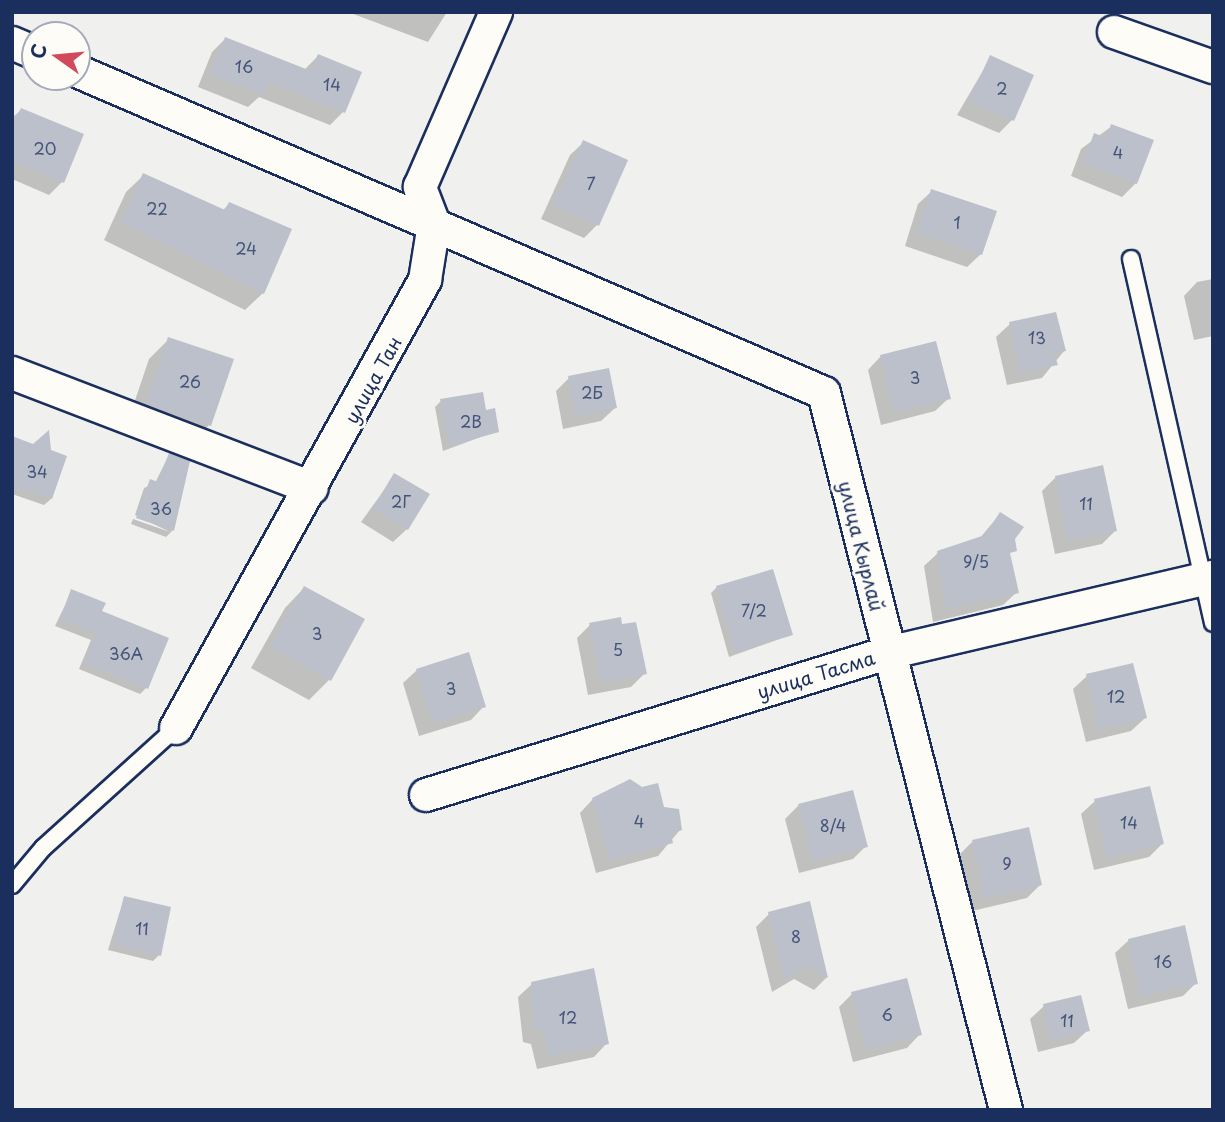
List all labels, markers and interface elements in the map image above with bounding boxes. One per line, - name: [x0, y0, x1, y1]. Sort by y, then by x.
- north arrow: [21, 21, 91, 91]
- text: С: [22, 41, 53, 62]
- house number: 16: [235, 56, 253, 76]
- house number: 14: [323, 74, 341, 94]
- house number: 2: [996, 78, 1008, 98]
- house number: 20: [34, 138, 56, 158]
- house number: 4: [1113, 142, 1123, 162]
- house number: 7: [586, 173, 596, 193]
- house number: 22: [146, 198, 168, 218]
- house number: 1: [953, 212, 961, 232]
- house number: 24: [235, 238, 257, 258]
- house number: 13: [1028, 327, 1046, 347]
- street label: улица Тан: [340, 332, 406, 428]
- house number: 3: [910, 367, 920, 387]
- house number: 26: [179, 371, 201, 391]
- house number: 2Б: [581, 382, 603, 402]
- house number: 2В: [460, 411, 482, 431]
- house number: 34: [26, 461, 48, 481]
- street label: улица Кырлай: [834, 478, 888, 614]
- house number: 2Г: [391, 491, 411, 511]
- house number: 11: [1079, 493, 1093, 513]
- house number: 36: [150, 498, 172, 518]
- house number: 9/5: [963, 551, 989, 571]
- house number: 7/2: [741, 600, 767, 620]
- house number: 3: [312, 623, 322, 643]
- house number: 5: [613, 639, 623, 659]
- house number: 36А: [109, 643, 143, 663]
- street label: улица Тасма: [754, 646, 878, 704]
- house number: 3: [446, 678, 456, 698]
- house number: 12: [1107, 686, 1125, 706]
- house number: 4: [634, 811, 644, 831]
- house number: 14: [1120, 812, 1138, 832]
- house number: 8/4: [820, 815, 846, 835]
- house number: 9: [1002, 853, 1012, 873]
- house number: 11: [135, 918, 149, 938]
- house number: 8: [791, 926, 801, 946]
- house number: 16: [1154, 951, 1172, 971]
- house number: 6: [881, 1004, 893, 1024]
- house number: 12: [559, 1007, 577, 1027]
- house number: 11: [1060, 1010, 1074, 1030]

